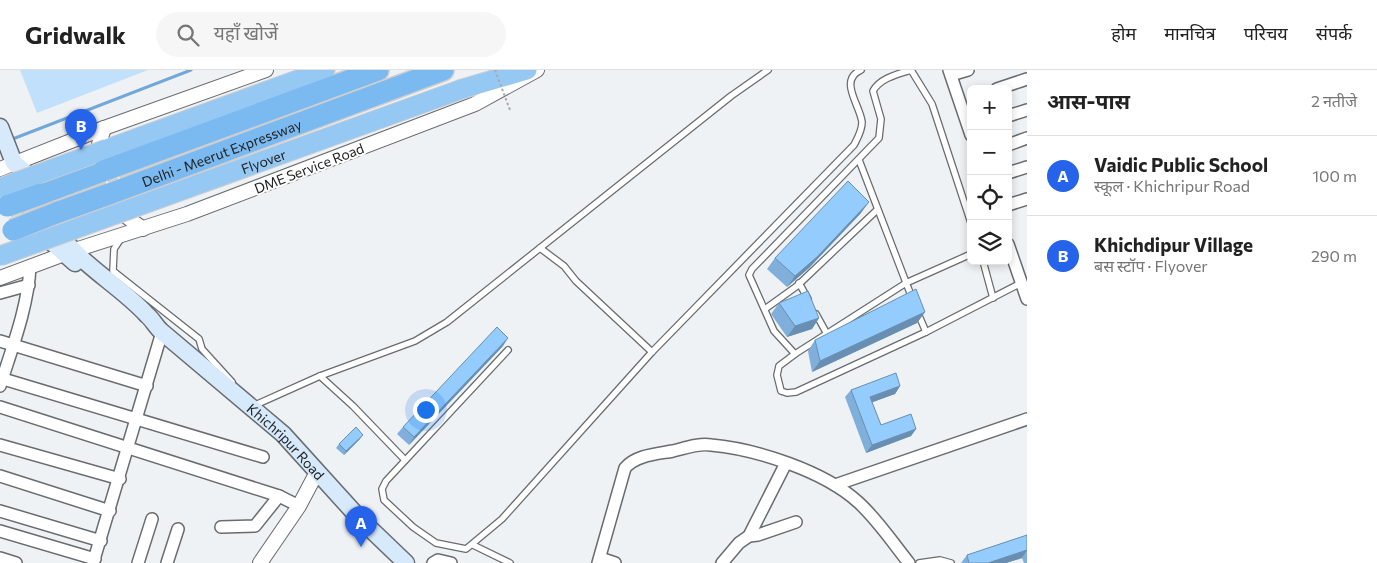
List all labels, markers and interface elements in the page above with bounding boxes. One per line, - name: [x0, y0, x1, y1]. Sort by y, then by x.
- search box: [156, 12, 506, 57]
- text: Gridwalk: [25, 20, 126, 49]
- icon: search: [174, 21, 202, 49]
- text: यहाँ खोजें: [214, 21, 278, 44]
- text: होम: [1111, 22, 1136, 44]
- text: मानचित्र: [1164, 22, 1216, 44]
- text: परिचय: [1244, 22, 1288, 44]
- text: संपर्क: [1316, 22, 1352, 44]
- map controls: [967, 85, 1012, 265]
- button: +: [967, 85, 1012, 130]
- text: आस-पास: [1047, 88, 1130, 113]
- text: 2 नतीजे: [1311, 91, 1357, 110]
- pin: B: [65, 109, 97, 150]
- street label: Delhi - Meerut Expressway: [139, 115, 304, 190]
- button: −: [967, 130, 1012, 175]
- street label: DME Service Road: [252, 139, 366, 197]
- street label: Flyover: [239, 145, 289, 177]
- text: Vaidic Public School: [1094, 153, 1268, 176]
- text: A: [1057, 166, 1069, 185]
- text: 100 m: [1312, 166, 1357, 185]
- button: locate: [967, 175, 1012, 220]
- text: स्कूल · Khichripur Road: [1094, 176, 1250, 195]
- button: layers: [967, 220, 1012, 265]
- text: Khichdipur Village: [1094, 233, 1253, 256]
- text: B: [1058, 246, 1068, 265]
- text: 290 m: [1311, 246, 1357, 265]
- text: बस स्टॉप · Flyover: [1094, 256, 1208, 275]
- your location: [413, 397, 439, 423]
- street label: Khichripur Road: [244, 399, 329, 483]
- pin: A: [345, 506, 377, 547]

